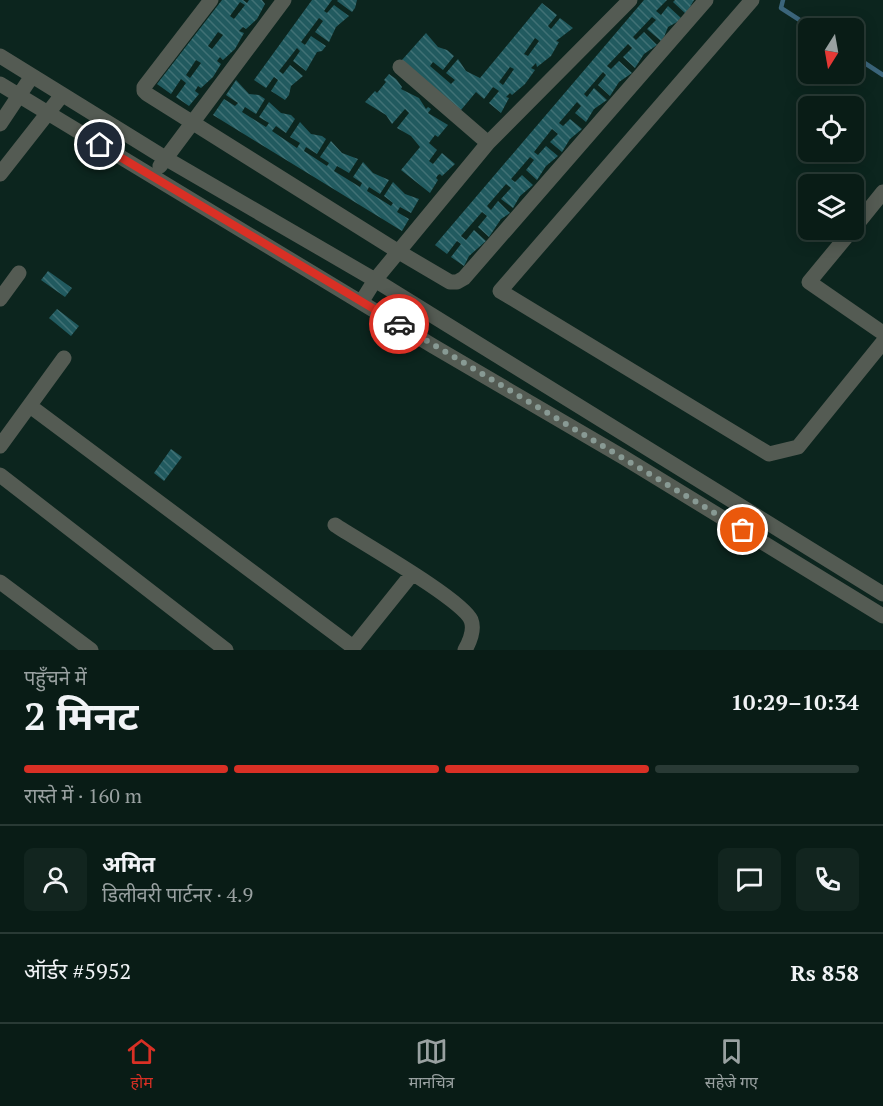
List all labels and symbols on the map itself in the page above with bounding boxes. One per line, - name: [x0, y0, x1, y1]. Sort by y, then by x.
- north arrow: [798, 18, 864, 84]
- pin: [74, 119, 125, 170]
- courier: [369, 294, 429, 354]
- pin: [717, 504, 768, 555]

